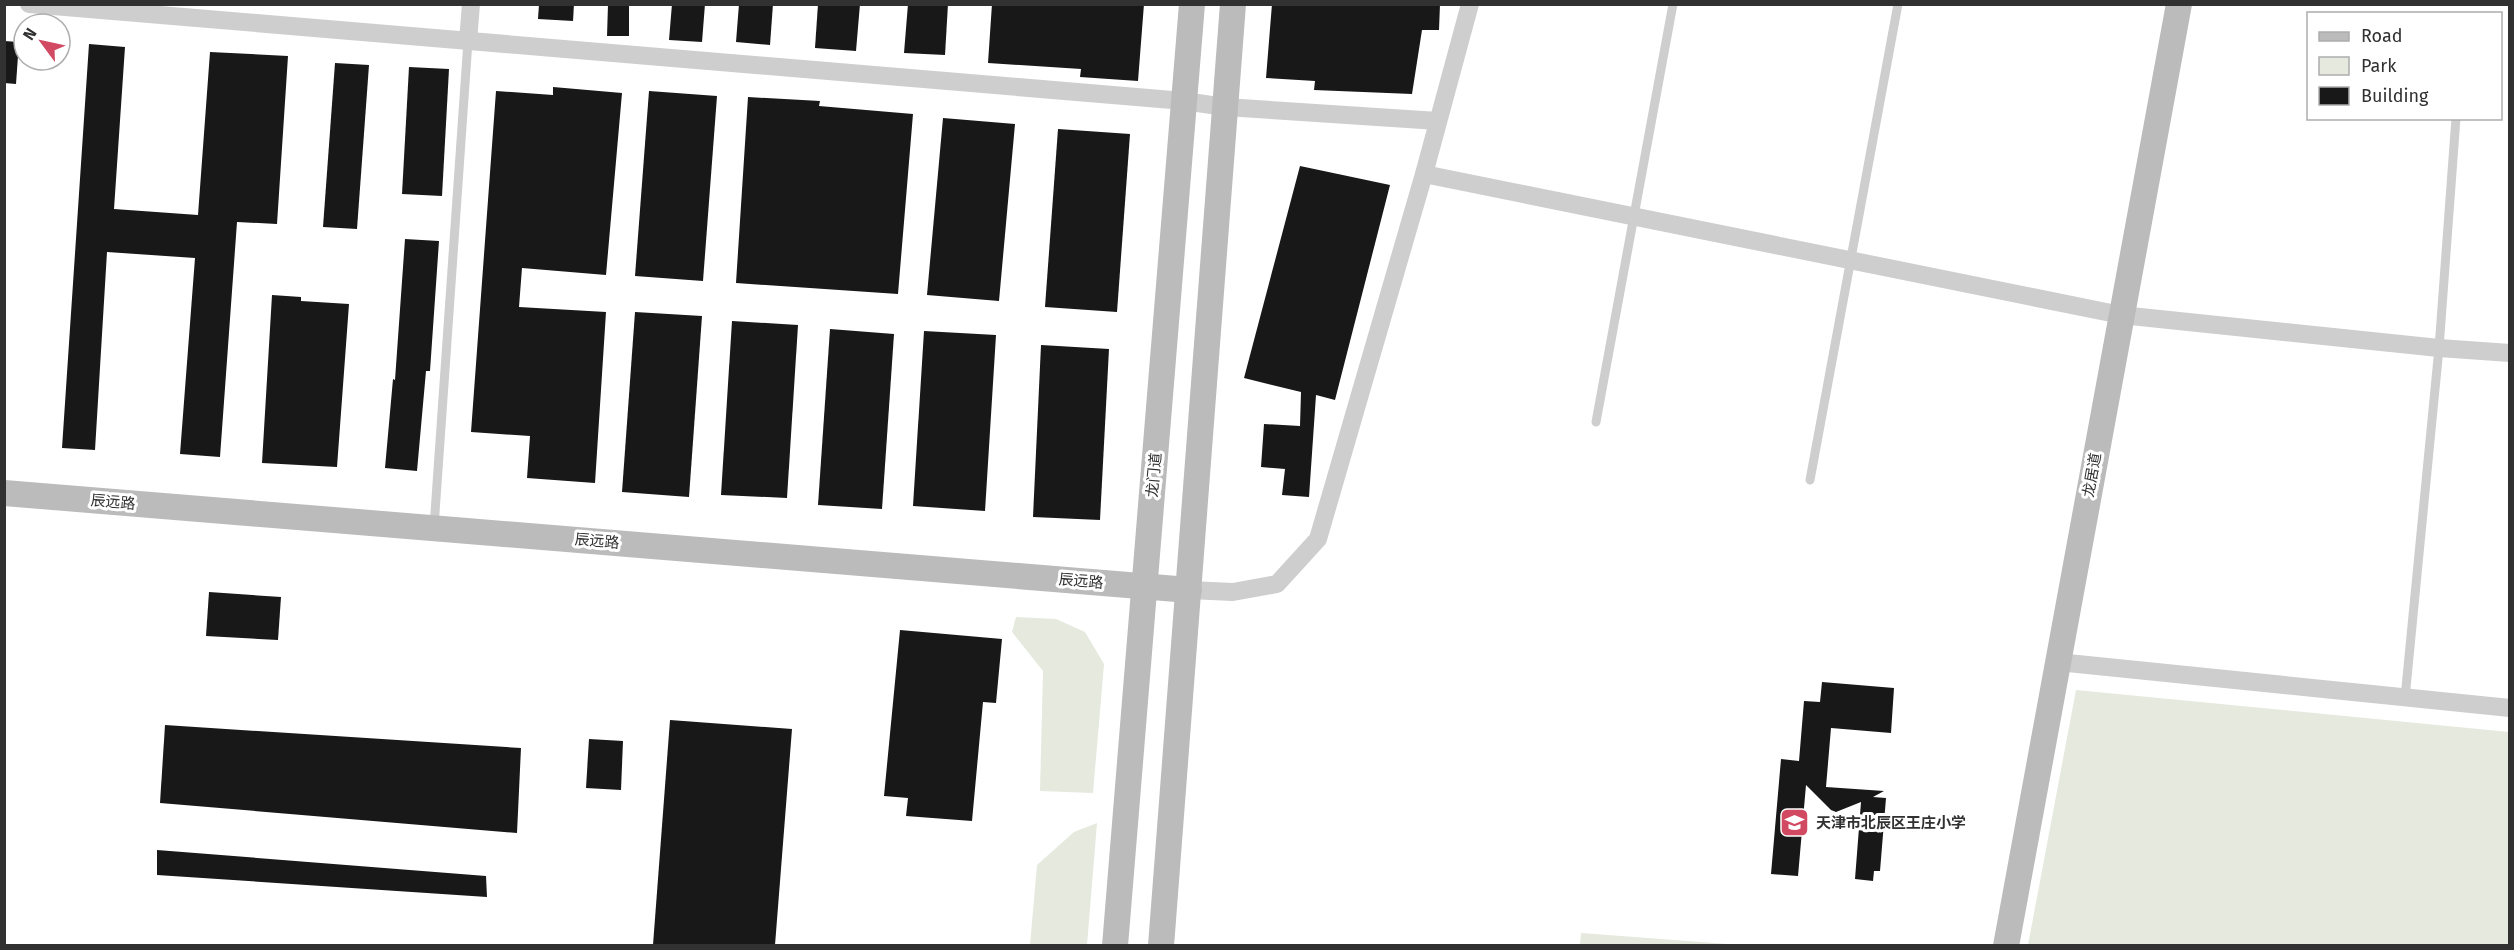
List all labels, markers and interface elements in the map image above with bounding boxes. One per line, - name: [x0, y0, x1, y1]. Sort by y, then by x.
- north arrow: [12, 12, 72, 72]
- legend: [2307, 12, 2502, 120]
- text: N: [19, 24, 41, 44]
- text: Road: [2361, 25, 2403, 47]
- text: Park: [2361, 55, 2397, 77]
- text: Building: [2361, 85, 2429, 107]
- street label: 龙居道: [2079, 451, 2105, 499]
- street label: 龙门道: [1143, 452, 1165, 498]
- street label: 辰远路: [90, 491, 136, 513]
- street label: 辰远路: [574, 530, 620, 552]
- street label: 辰远路: [1058, 570, 1104, 592]
- school or university icon: 天津市北辰区王庄小学: [1779, 807, 1811, 839]
- place label: 天津市北辰区王庄小学: [1816, 814, 1966, 832]

